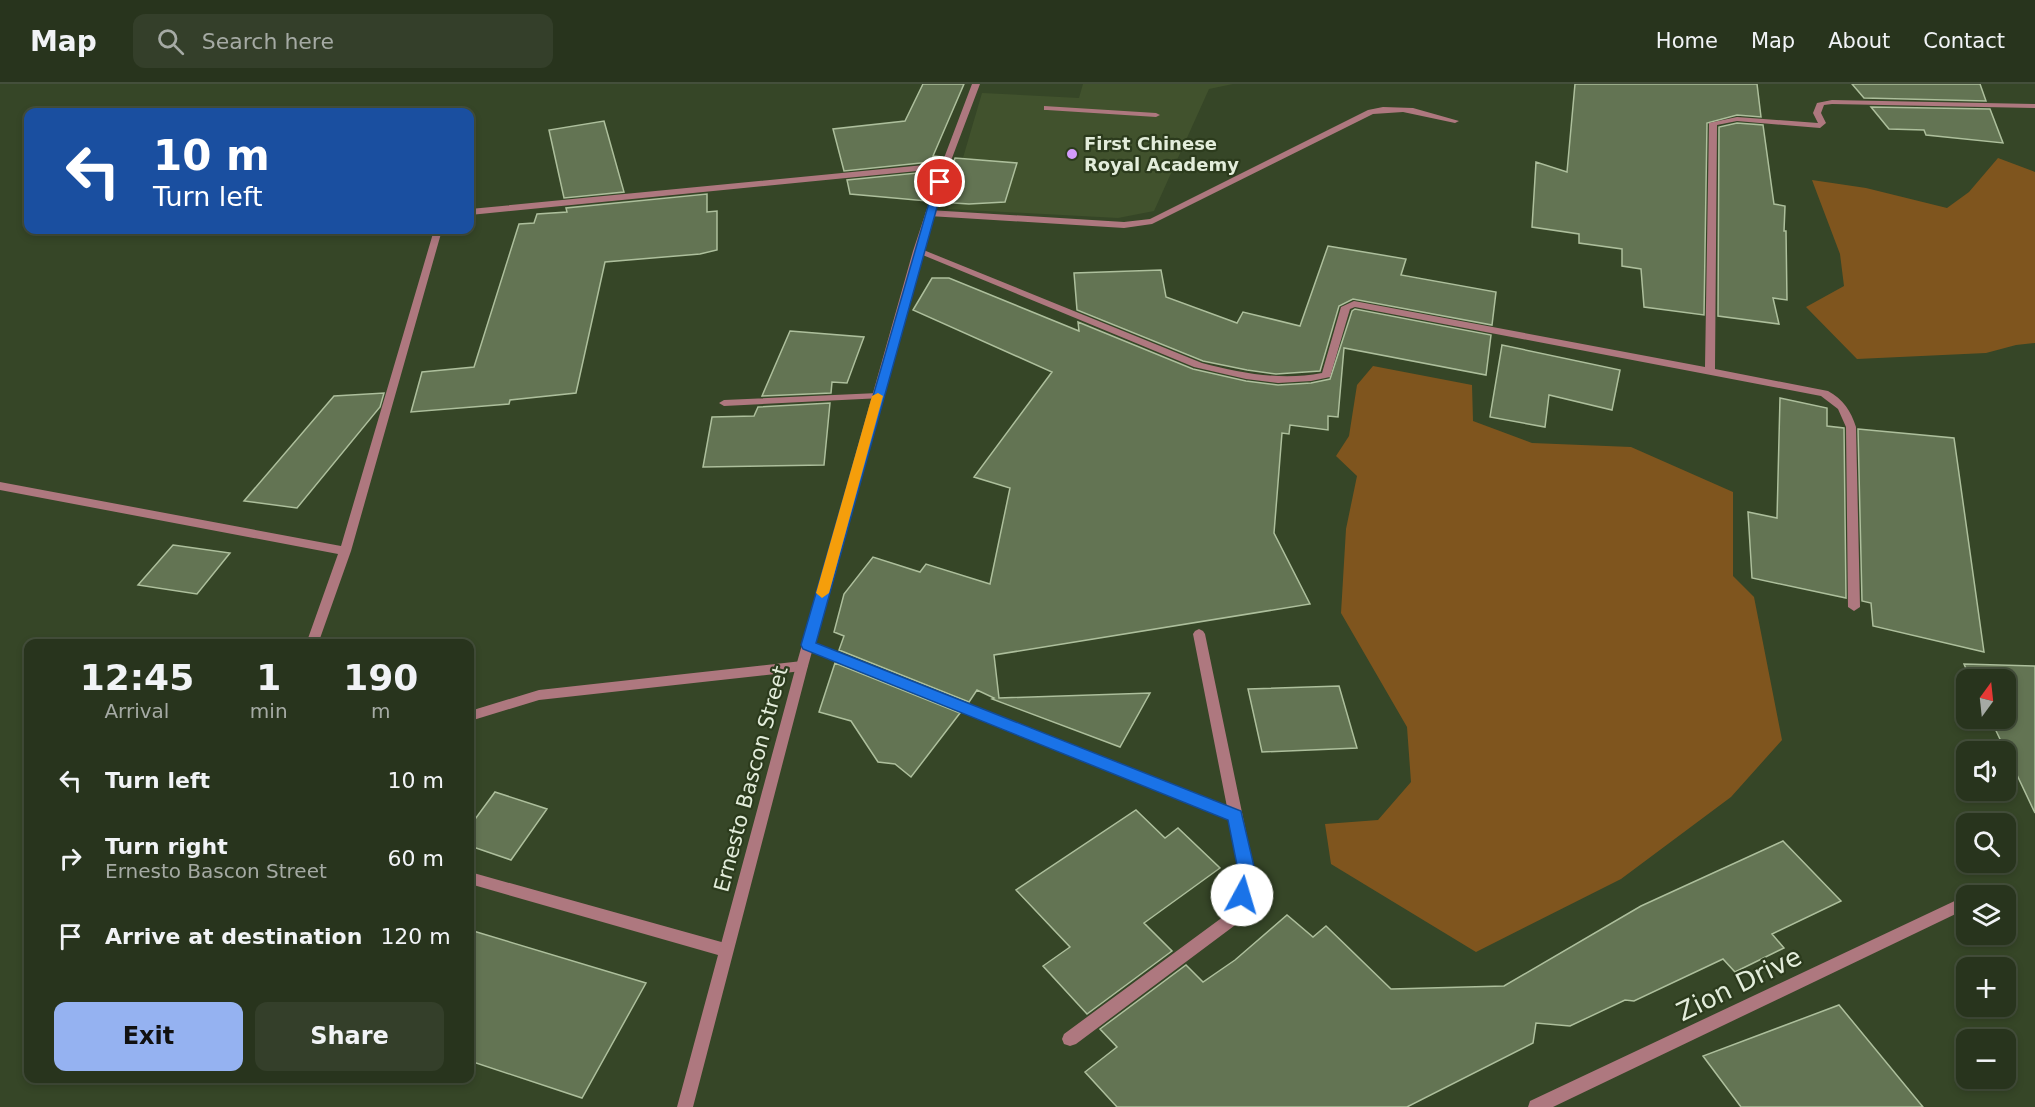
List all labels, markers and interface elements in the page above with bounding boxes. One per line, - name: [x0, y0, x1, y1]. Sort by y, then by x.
- search box: [133, 14, 553, 68]
- text: Map: [30, 25, 97, 58]
- icon: search: [154, 25, 187, 58]
- text: Search here: [202, 29, 334, 54]
- text: Home: [1656, 29, 1718, 53]
- text: Map: [1751, 29, 1795, 53]
- text: About: [1828, 29, 1890, 53]
- text: Contact: [1923, 29, 2005, 53]
- text: 10 m: [153, 131, 270, 180]
- icon: left: [54, 132, 132, 210]
- place label: First Chinese Royal Academy: [1084, 133, 1239, 175]
- marker: First Chinese Royal Academy: [1065, 147, 1079, 161]
- pin: [914, 156, 965, 207]
- icon: arrive: [923, 165, 956, 198]
- text: Turn left: [153, 181, 263, 212]
- text: 12:45: [80, 657, 194, 698]
- text: 1: [256, 657, 281, 698]
- text: 190: [343, 657, 418, 698]
- street label: Ernesto Bascon Street: [709, 663, 793, 895]
- north arrow: [1956, 669, 2016, 729]
- map controls: [1956, 669, 2016, 1089]
- text: Arrival: [104, 699, 169, 723]
- text: min: [250, 699, 288, 723]
- text: m: [371, 699, 391, 723]
- button: sound: [1956, 741, 2016, 801]
- icon: left: [54, 764, 87, 797]
- text: Turn left: [105, 768, 210, 793]
- text: 10 m: [388, 768, 444, 793]
- button: search: [1956, 813, 2016, 873]
- text: Turn right: [105, 834, 228, 859]
- icon: right: [54, 842, 87, 875]
- text: 60 m: [388, 846, 444, 871]
- text: Ernesto Bascon Street: [105, 859, 327, 883]
- position arrow: [1210, 863, 1274, 927]
- button: layers: [1956, 885, 2016, 945]
- icon: arrive: [54, 920, 87, 953]
- text: Arrive at destination: [105, 924, 362, 949]
- text: 120 m: [380, 924, 451, 949]
- street label: Zion Drive: [1672, 941, 1806, 1027]
- button: +: [1956, 957, 2016, 1017]
- button: Exit: [54, 1002, 243, 1071]
- button: Share: [255, 1002, 444, 1071]
- button: −: [1956, 1029, 2016, 1089]

